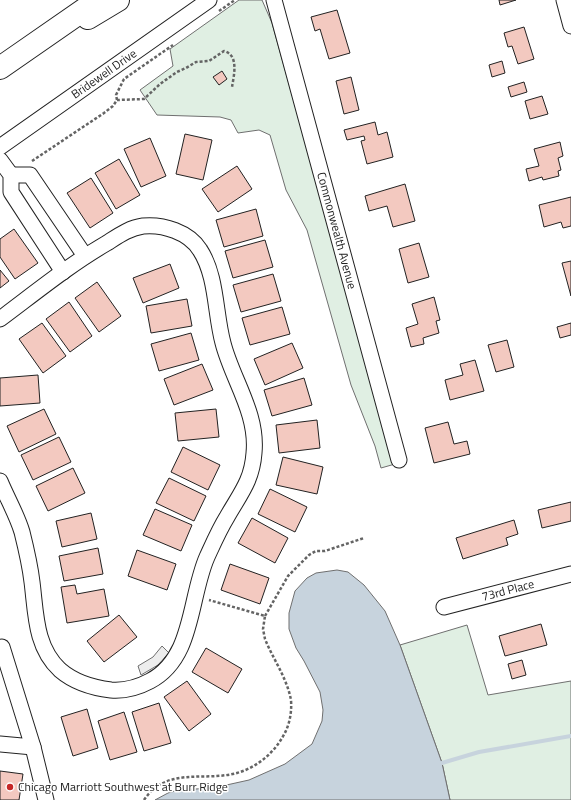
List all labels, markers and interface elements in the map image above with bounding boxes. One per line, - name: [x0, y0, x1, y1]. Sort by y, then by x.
- street label: Bridewell Drive: [67, 44, 140, 103]
- street label: Commonwealth Avenue: [312, 170, 362, 291]
- street label: 73rd Place: [479, 574, 536, 606]
- place label: Chicago Marriott Southwest at Burr Ridge: [18, 777, 228, 796]
- marker: Chicago Marriott Southwest at Burr Ridge: [5, 782, 15, 792]

